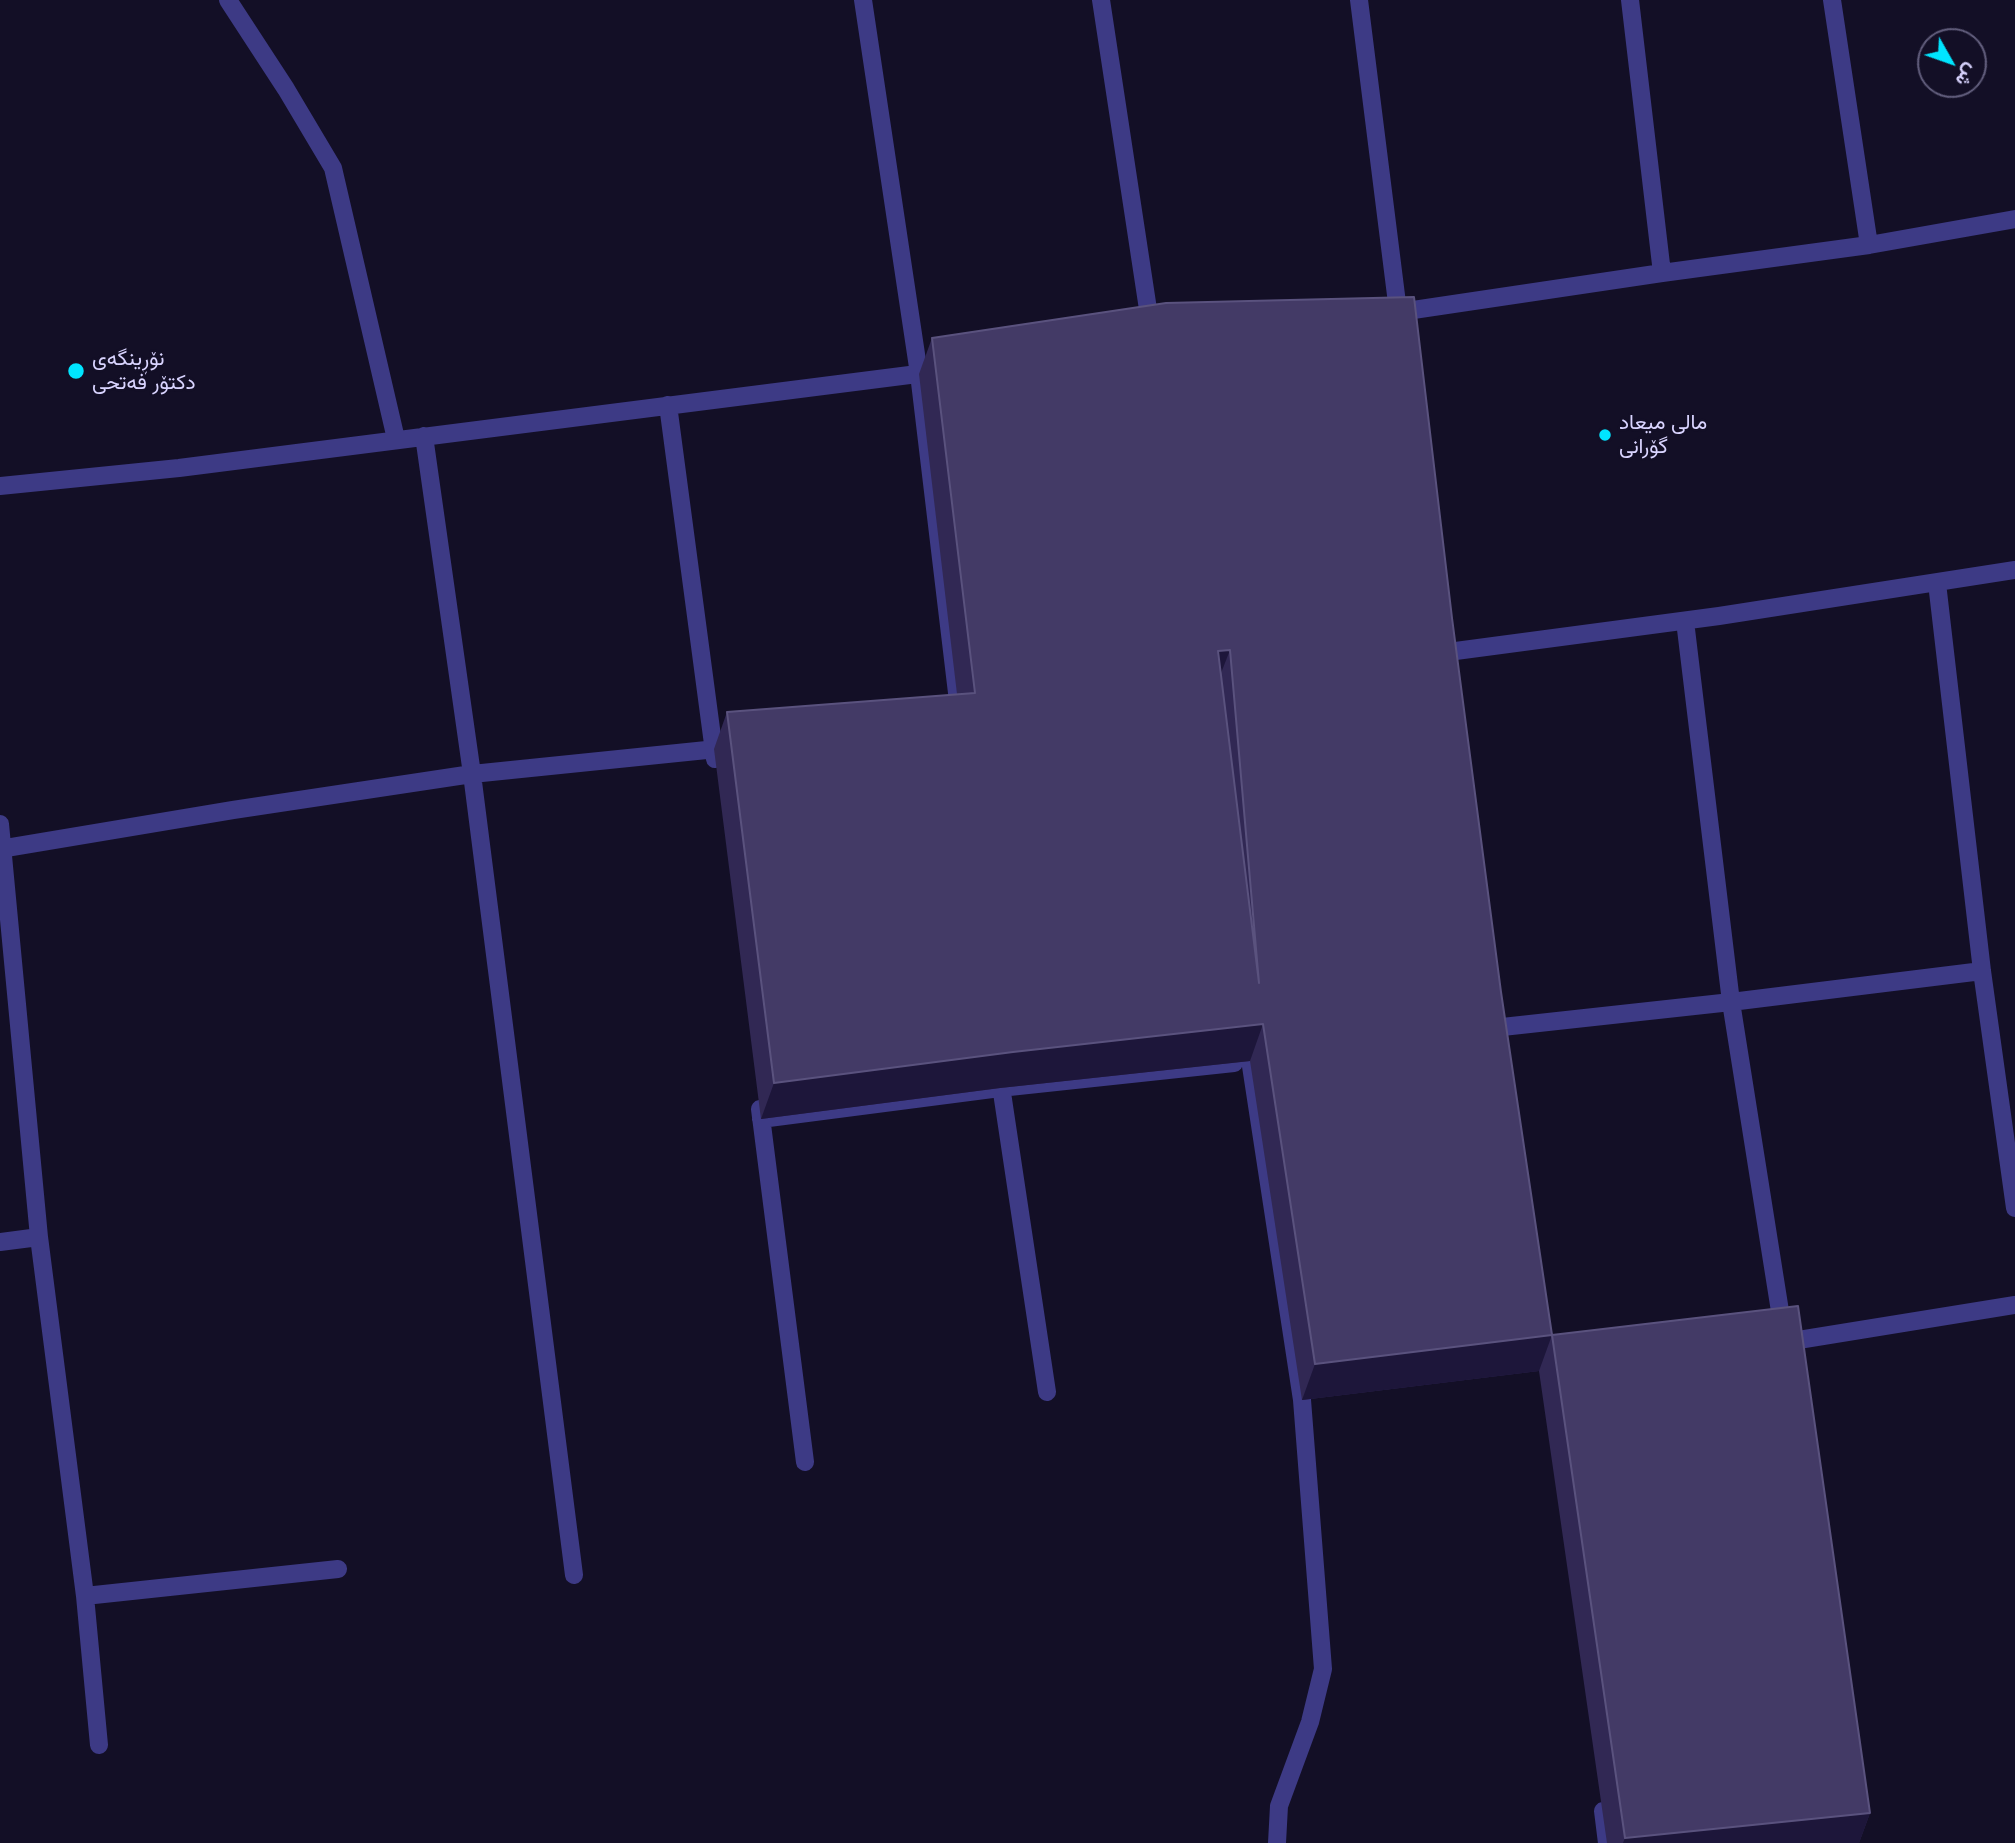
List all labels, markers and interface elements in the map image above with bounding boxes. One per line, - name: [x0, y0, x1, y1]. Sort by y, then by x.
- north arrow: [1917, 28, 1987, 98]
- text: ش: [1951, 59, 1983, 92]
- place label: نۆڕینگەی دکتۆر فەتحی: [92, 346, 196, 396]
- marker: نۆڕینگەی دکتۆر فەتحی: [66, 361, 86, 381]
- place label: مالی میعاد گۆرانی: [1619, 410, 1707, 460]
- marker: مالی میعاد گۆرانی: [1597, 427, 1613, 443]

